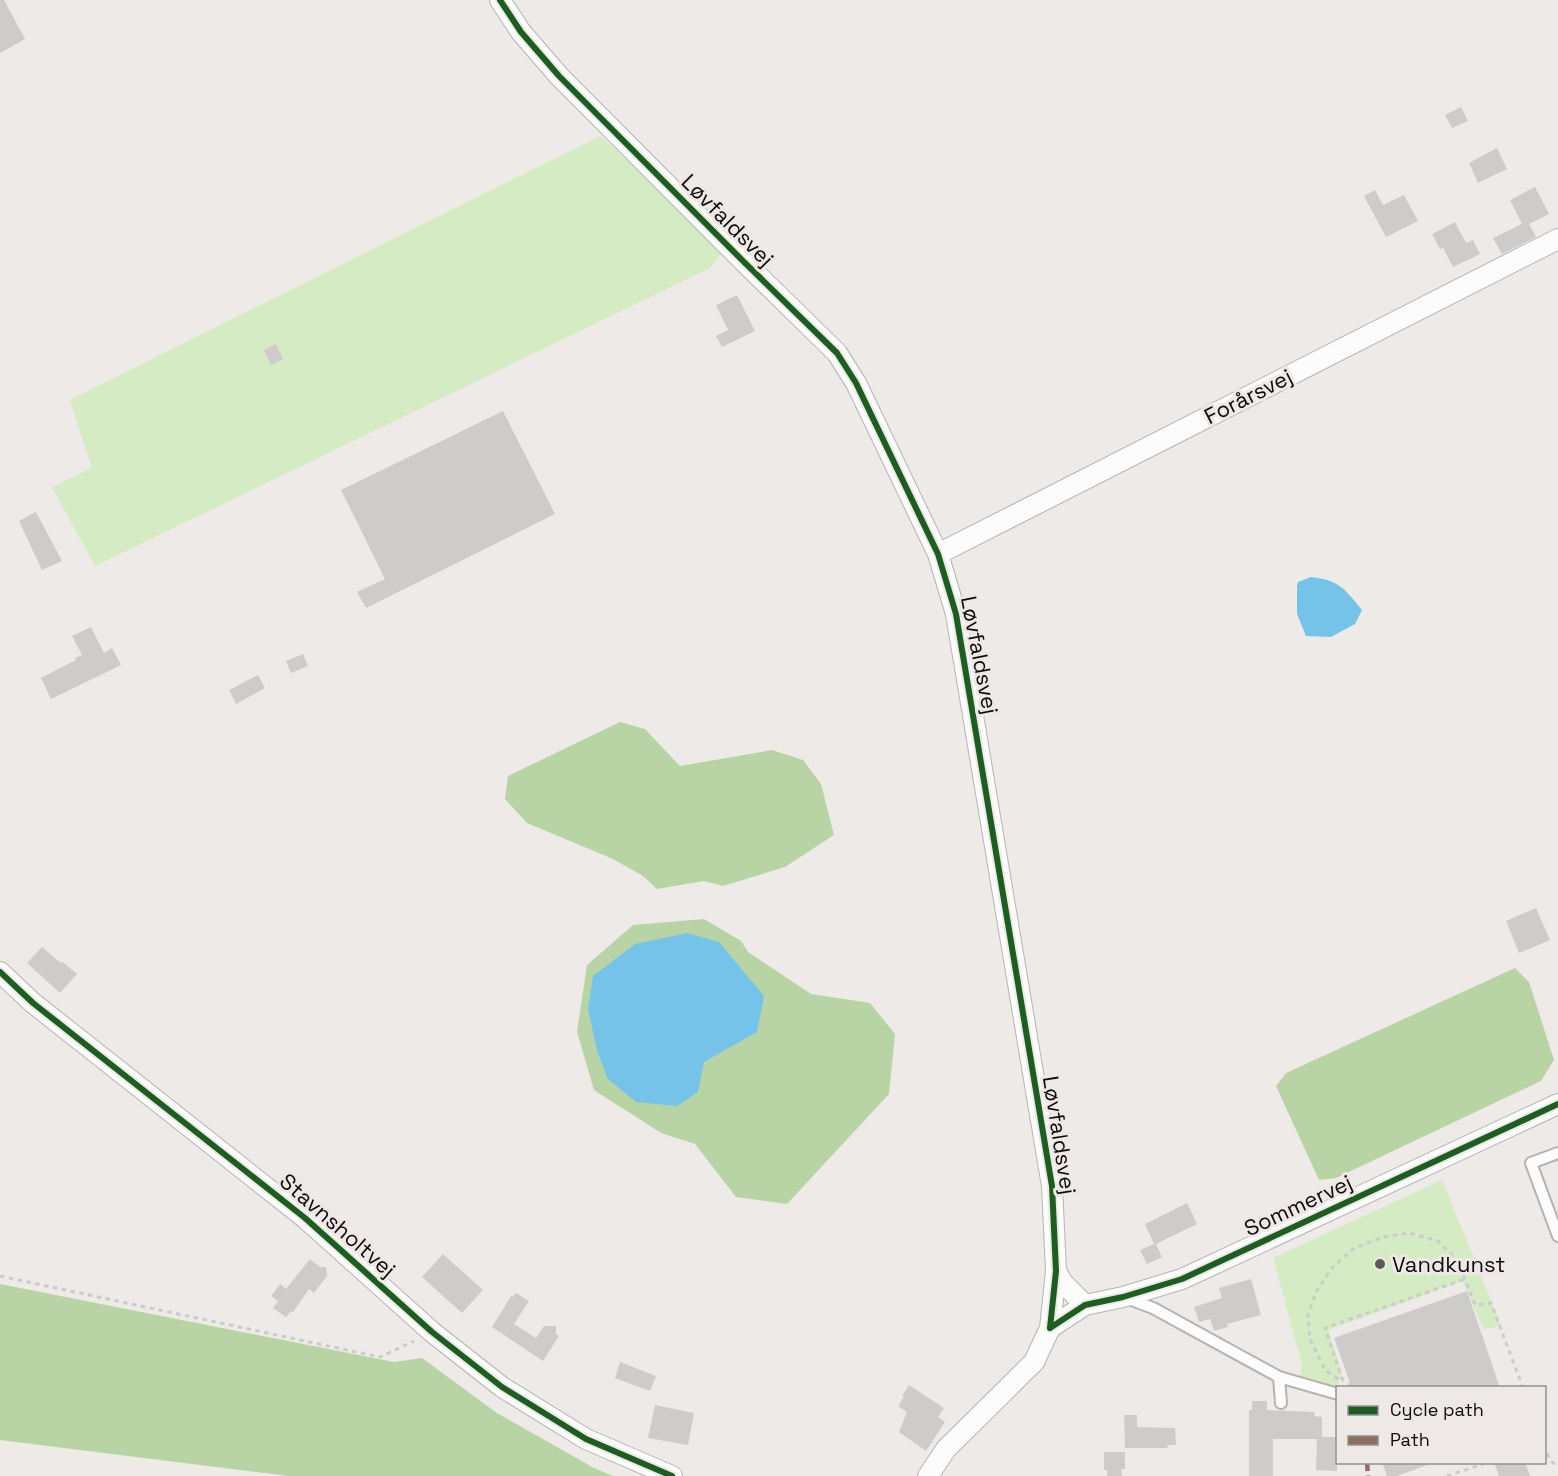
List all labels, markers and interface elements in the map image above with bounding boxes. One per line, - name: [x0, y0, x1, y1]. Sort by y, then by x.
- street label: Løvfaldsvej: [676, 168, 780, 272]
- street label: Forårsvej: [1199, 362, 1297, 430]
- street label: Løvfaldsvej: [955, 594, 1005, 716]
- street label: Løvfaldsvej: [1037, 1074, 1083, 1196]
- street label: Stavnsholtvej: [274, 1167, 402, 1283]
- street label: Sommervej: [1239, 1168, 1357, 1242]
- place label: Vandkunst: [1392, 1250, 1505, 1278]
- marker: Vandkunst: [1373, 1257, 1387, 1271]
- legend: [1336, 1386, 1546, 1464]
- text: Cycle path: [1390, 1398, 1484, 1421]
- text: Path: [1390, 1428, 1430, 1451]

